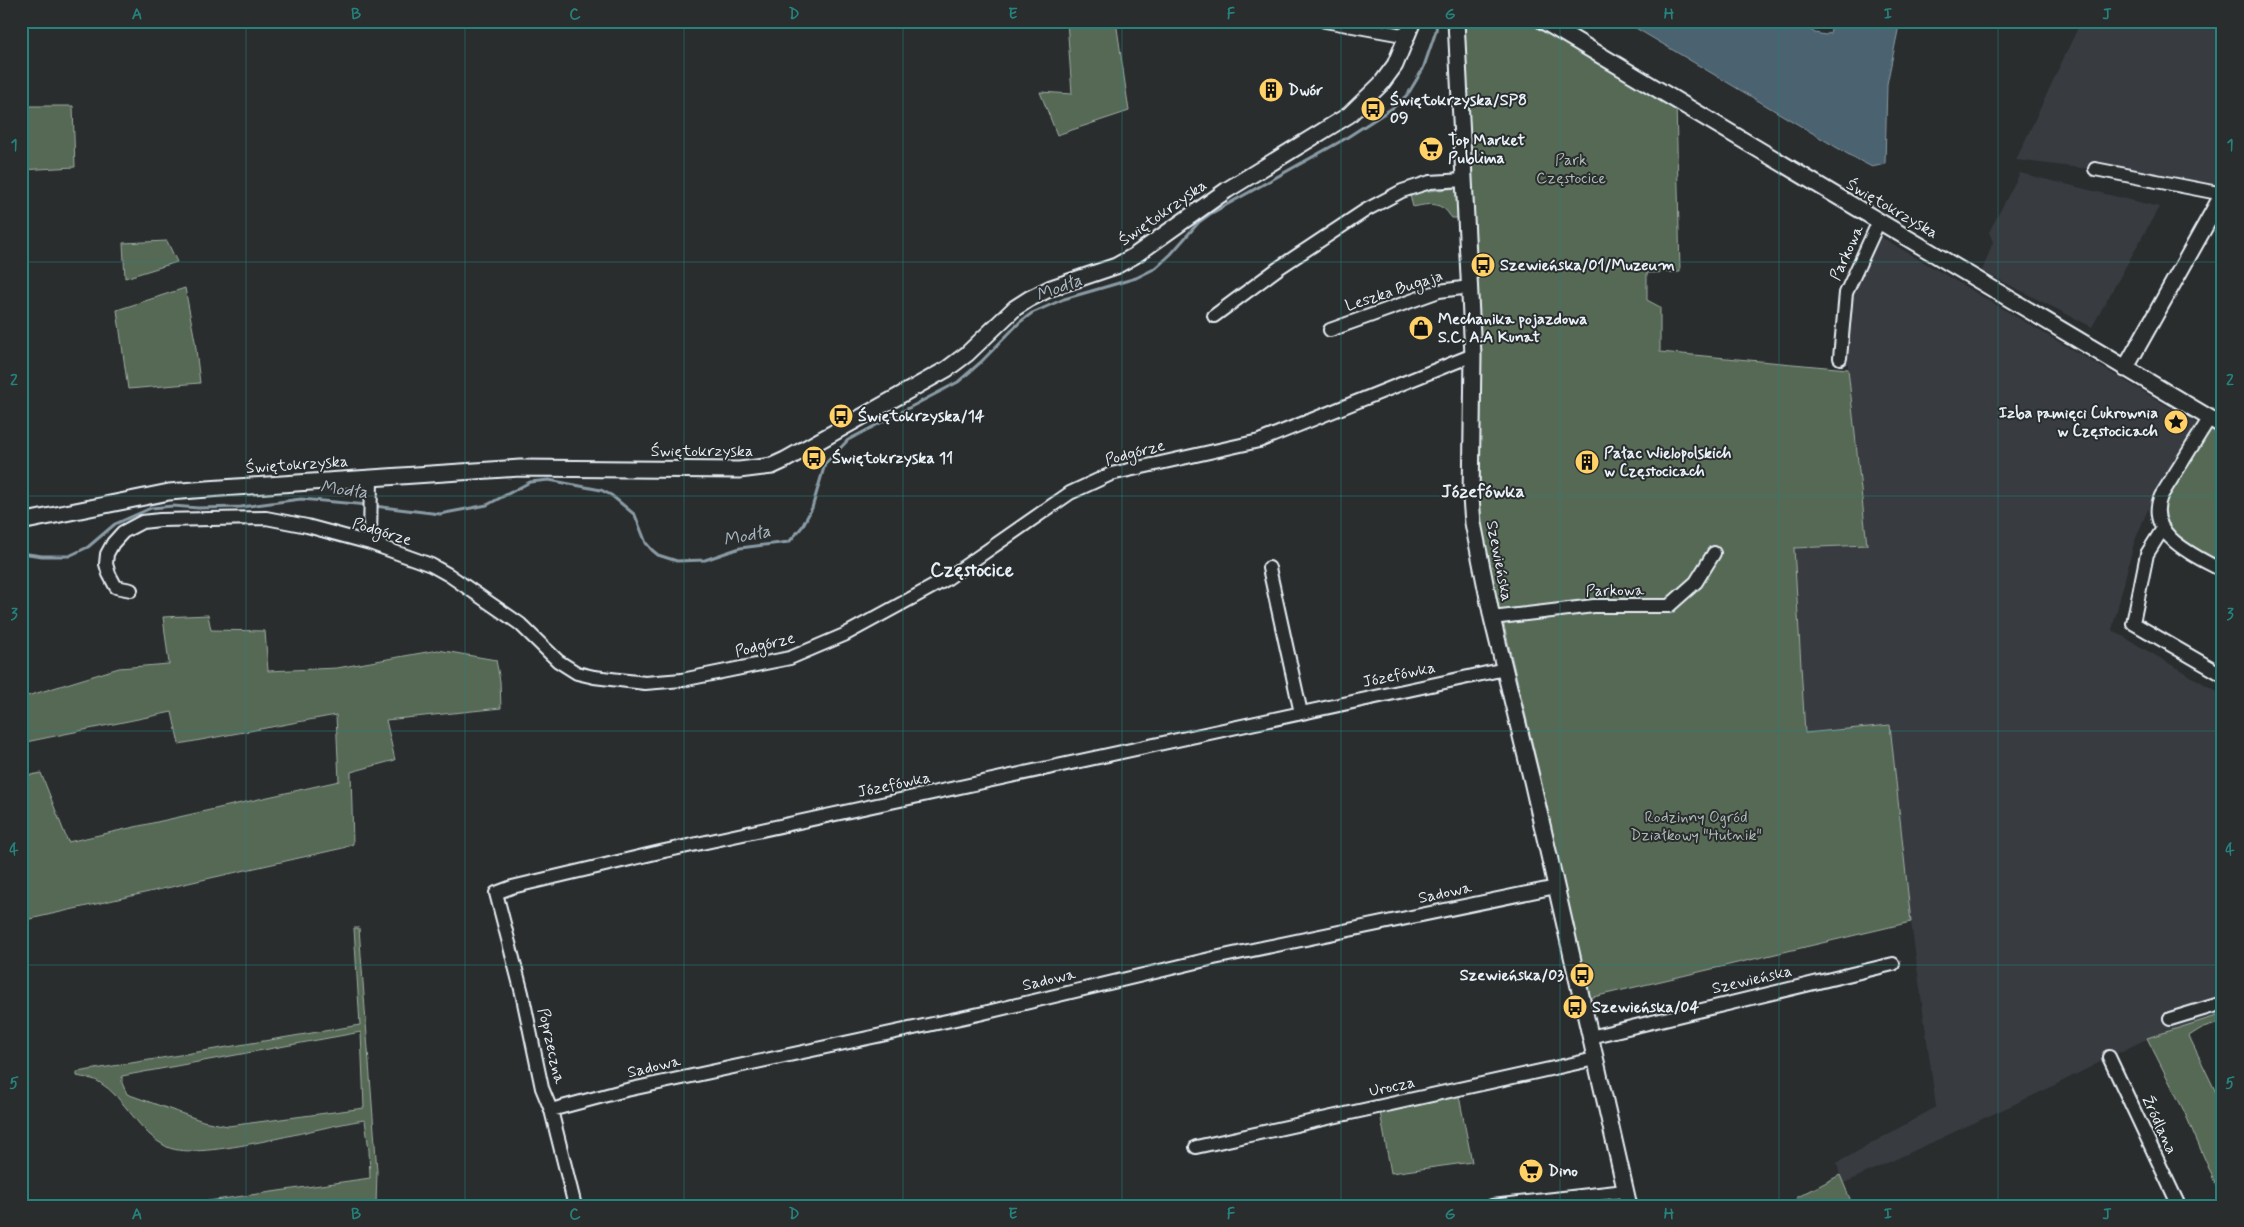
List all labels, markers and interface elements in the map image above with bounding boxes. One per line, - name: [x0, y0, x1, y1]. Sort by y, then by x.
- text: A: [132, 4, 142, 25]
- text: B: [351, 4, 361, 25]
- text: C: [569, 4, 581, 25]
- text: D: [788, 4, 800, 25]
- text: E: [1008, 4, 1018, 25]
- text: F: [1227, 4, 1236, 25]
- text: G: [1445, 4, 1456, 25]
- text: H: [1664, 4, 1675, 25]
- text: I: [1884, 4, 1893, 25]
- text: J: [2102, 4, 2112, 25]
- building icon: Dwór: [1258, 77, 1284, 103]
- place label: Dwór: [1288, 80, 1323, 101]
- place label: Świętokrzyska/SP8 09: [1390, 90, 1527, 129]
- bus stop icon: Świętokrzyska/SP8 09: [1360, 96, 1386, 122]
- place label: Top Market Publima: [1448, 130, 1525, 169]
- text: 1: [10, 135, 18, 156]
- text: 1: [2226, 135, 2234, 156]
- supermarket icon: Top Market Publima: [1418, 136, 1444, 162]
- park label: Park Częstocice: [1536, 150, 1607, 189]
- street label: Świętokrzyska: [1842, 174, 1942, 244]
- street label: Świętokrzyska: [1115, 175, 1211, 251]
- street label: Parkowa: [1825, 222, 1869, 284]
- bus stop icon: Szewieńska/01/Muzeum: [1470, 252, 1496, 278]
- place label: Szewieńska/01/Muzeum: [1500, 255, 1675, 276]
- street label: Leszka Bugaja: [1343, 265, 1446, 318]
- water label: Modła: [1032, 268, 1086, 308]
- place label: Mechanika pojazdowa S.C. A.A Kunat: [1438, 309, 1587, 348]
- shop icon: Mechanika pojazdowa S.C. A.A Kunat: [1408, 315, 1434, 341]
- text: 2: [10, 370, 18, 391]
- text: 2: [2226, 370, 2234, 391]
- bus stop icon: Świętokrzyska/14: [828, 403, 854, 429]
- place label: Izba pamięci Cukrownia w Częstocicach: [1999, 403, 2158, 442]
- place label: Świętokrzyska/14: [858, 406, 985, 427]
- place icon: Izba pamięci Cukrownia w Częstocicach: [2163, 409, 2189, 435]
- street label: Podgórze: [1103, 435, 1167, 472]
- street label: Świętokrzyska: [651, 441, 753, 462]
- place label: Pałac Wielopolskich w Częstocicach: [1604, 443, 1732, 482]
- bus stop icon: Świętokrzyska 11: [801, 445, 827, 471]
- place label: Świętokrzyska 11: [832, 448, 953, 469]
- building icon: Pałac Wielopolskich w Częstocicach: [1574, 449, 1600, 475]
- street label: Świętokrzyska: [245, 451, 349, 479]
- water label: Modła: [319, 475, 369, 505]
- district label: Józefówka: [1441, 480, 1525, 504]
- street label: Podgórze: [350, 513, 414, 552]
- water label: Modła: [721, 519, 773, 553]
- street label: Szewieńska: [1481, 519, 1517, 603]
- district label: Częstocice: [930, 558, 1014, 583]
- street label: Parkowa: [1586, 580, 1645, 602]
- text: 3: [10, 604, 18, 625]
- text: 3: [2226, 604, 2234, 625]
- street label: Podgórze: [733, 627, 797, 664]
- street label: Józefówka: [1361, 657, 1437, 693]
- street label: Józefówka: [856, 767, 932, 803]
- park label: Rodzinny Ogród Działkowy "Hutnik": [1630, 807, 1762, 846]
- text: 4: [9, 839, 19, 860]
- text: 4: [2225, 839, 2235, 860]
- street label: Sadowa: [1416, 877, 1474, 909]
- street label: Szewieńska: [1710, 961, 1794, 999]
- bus stop icon: Szewieńska/03: [1569, 962, 1595, 988]
- street label: Sadowa: [1020, 964, 1078, 996]
- place label: Szewieńska/03: [1460, 965, 1564, 986]
- bus stop icon: Szewieńska/04: [1562, 994, 1588, 1020]
- place label: Szewieńska/04: [1592, 997, 1700, 1018]
- street label: Poprzeczna: [532, 1006, 570, 1086]
- street label: Sadowa: [625, 1051, 683, 1083]
- street label: Urocza: [1367, 1072, 1417, 1102]
- text: 5: [9, 1073, 19, 1094]
- text: 5: [2225, 1073, 2235, 1094]
- street label: Źródlana: [2136, 1092, 2182, 1158]
- supermarket icon: Dino: [1518, 1158, 1544, 1184]
- place label: Dino: [1548, 1161, 1578, 1182]
- text: A: [132, 1204, 142, 1225]
- text: B: [351, 1204, 361, 1225]
- text: C: [569, 1204, 581, 1225]
- text: D: [788, 1204, 800, 1225]
- text: E: [1008, 1204, 1018, 1225]
- text: F: [1227, 1204, 1236, 1225]
- text: G: [1445, 1204, 1456, 1225]
- text: H: [1664, 1204, 1675, 1225]
- text: I: [1884, 1204, 1893, 1225]
- text: J: [2102, 1204, 2112, 1225]

